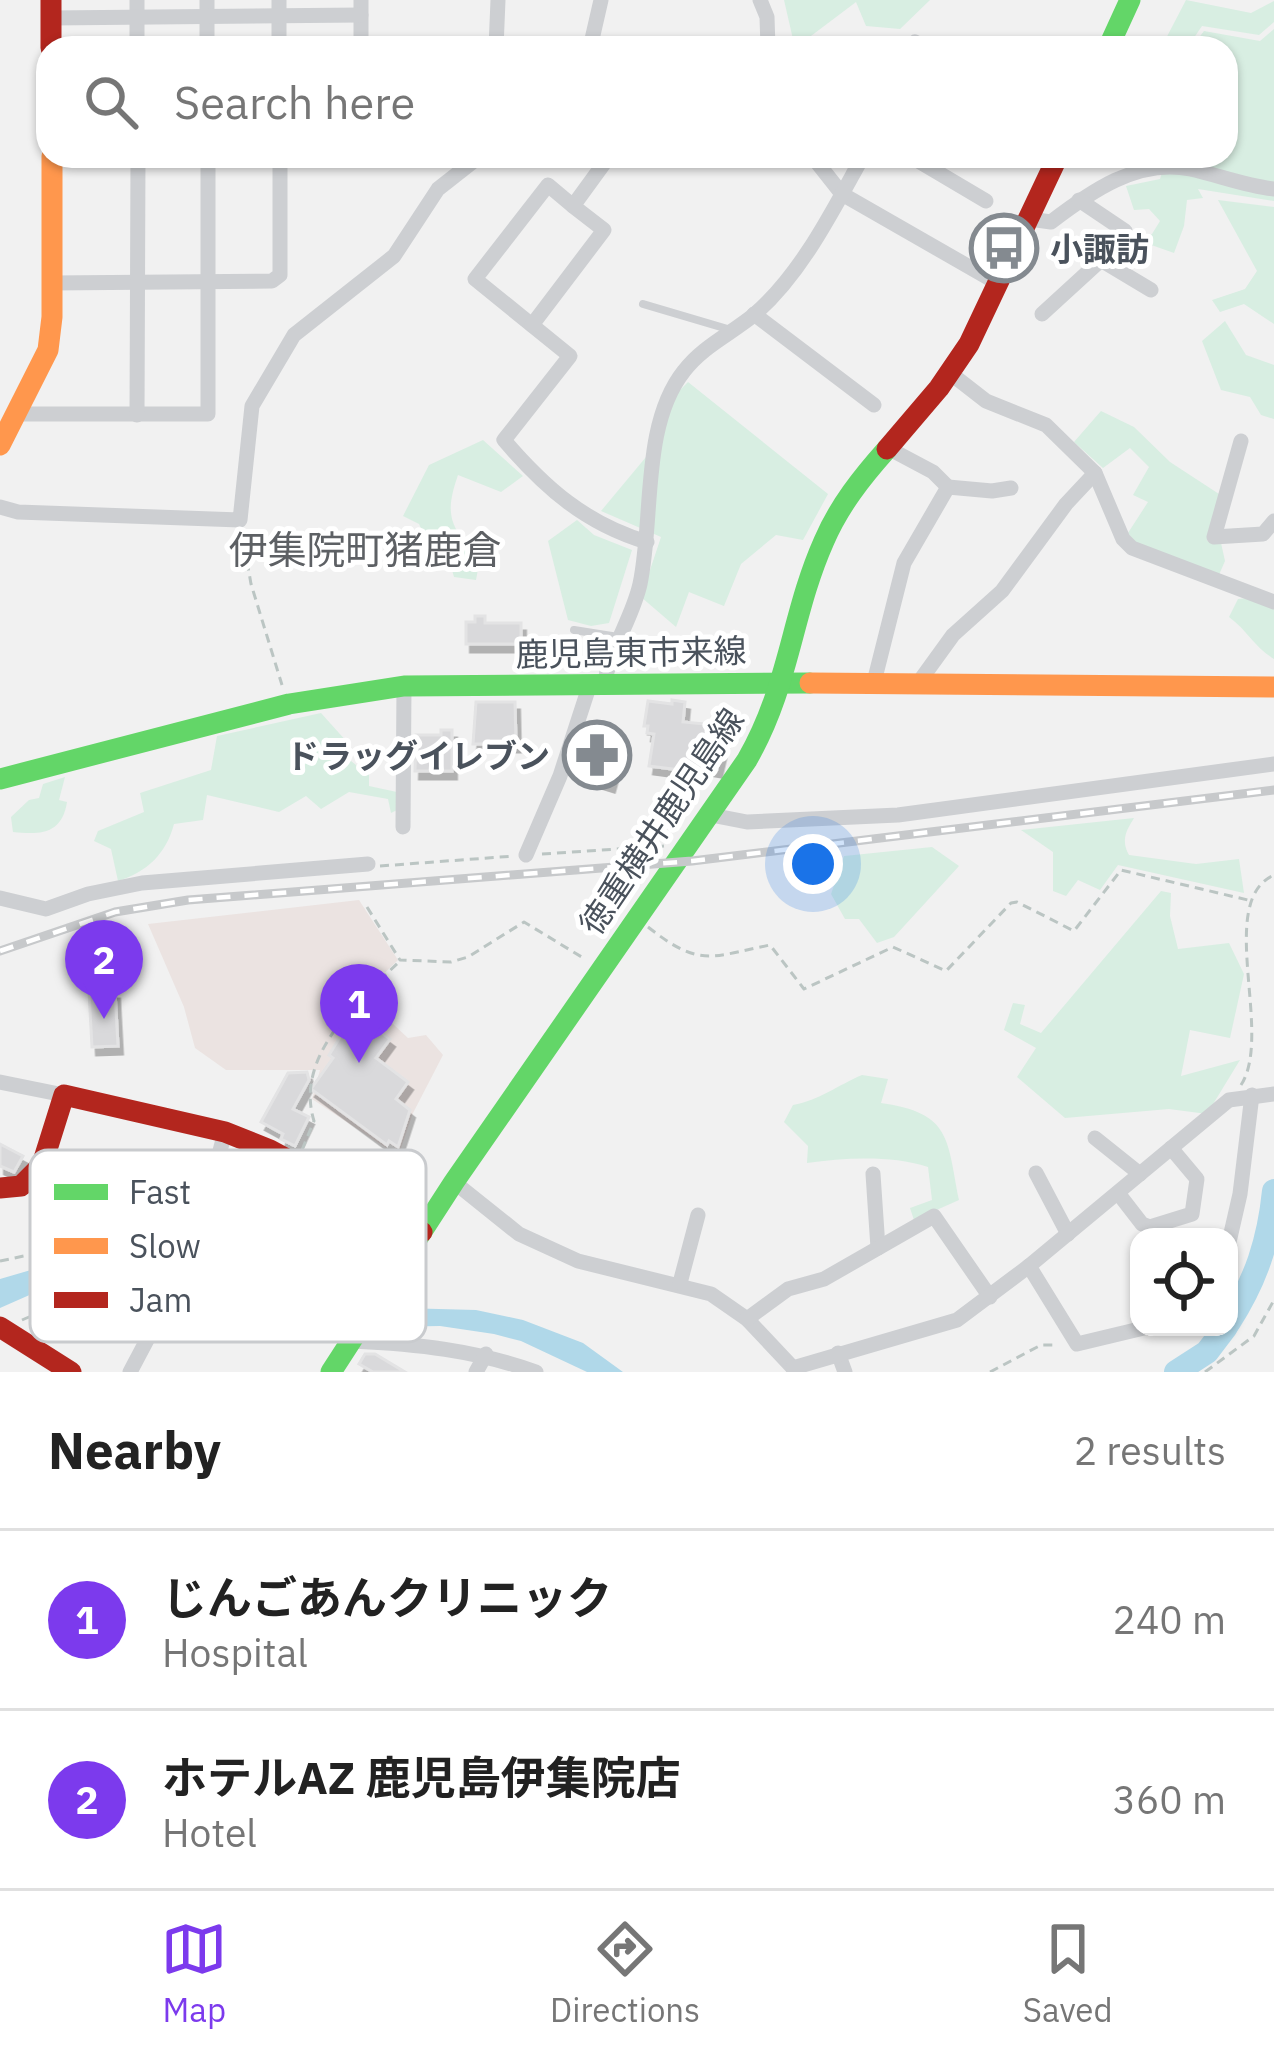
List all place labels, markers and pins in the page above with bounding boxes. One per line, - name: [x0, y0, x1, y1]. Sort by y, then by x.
- bus stop icon: 小諏訪: [969, 213, 1039, 283]
- place label: 小諏訪: [1050, 227, 1149, 270]
- pharmacy icon: ドラッグイレブン: [562, 720, 632, 790]
- place label: ドラッグイレブン: [286, 734, 550, 777]
- pin: 2: [65, 920, 143, 1019]
- pin: 1: [320, 964, 398, 1063]

